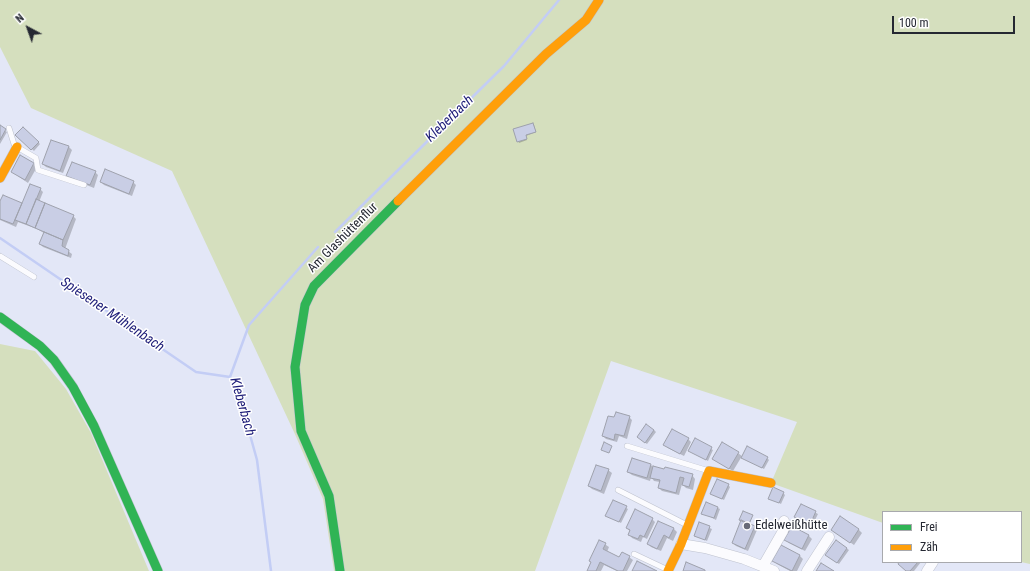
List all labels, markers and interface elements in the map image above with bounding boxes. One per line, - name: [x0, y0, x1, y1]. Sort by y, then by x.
- north arrow: [8, 8, 48, 48]
- scale bar: [894, 8, 1017, 34]
- text: N: [13, 11, 27, 26]
- text: 100 m: [899, 16, 929, 30]
- water label: Kleberbach: [423, 92, 477, 146]
- street label: Am Glashüttenflur: [305, 200, 381, 276]
- water label: Spiesener Mühlenbach: [57, 274, 167, 356]
- water label: Kleberbach: [226, 376, 258, 438]
- legend: [882, 511, 1022, 563]
- place label: Edelweißhütte: [755, 518, 828, 534]
- text: Frei: [920, 520, 938, 534]
- marker: Edelweißhütte: [742, 521, 752, 531]
- text: Zäh: [920, 540, 938, 554]

